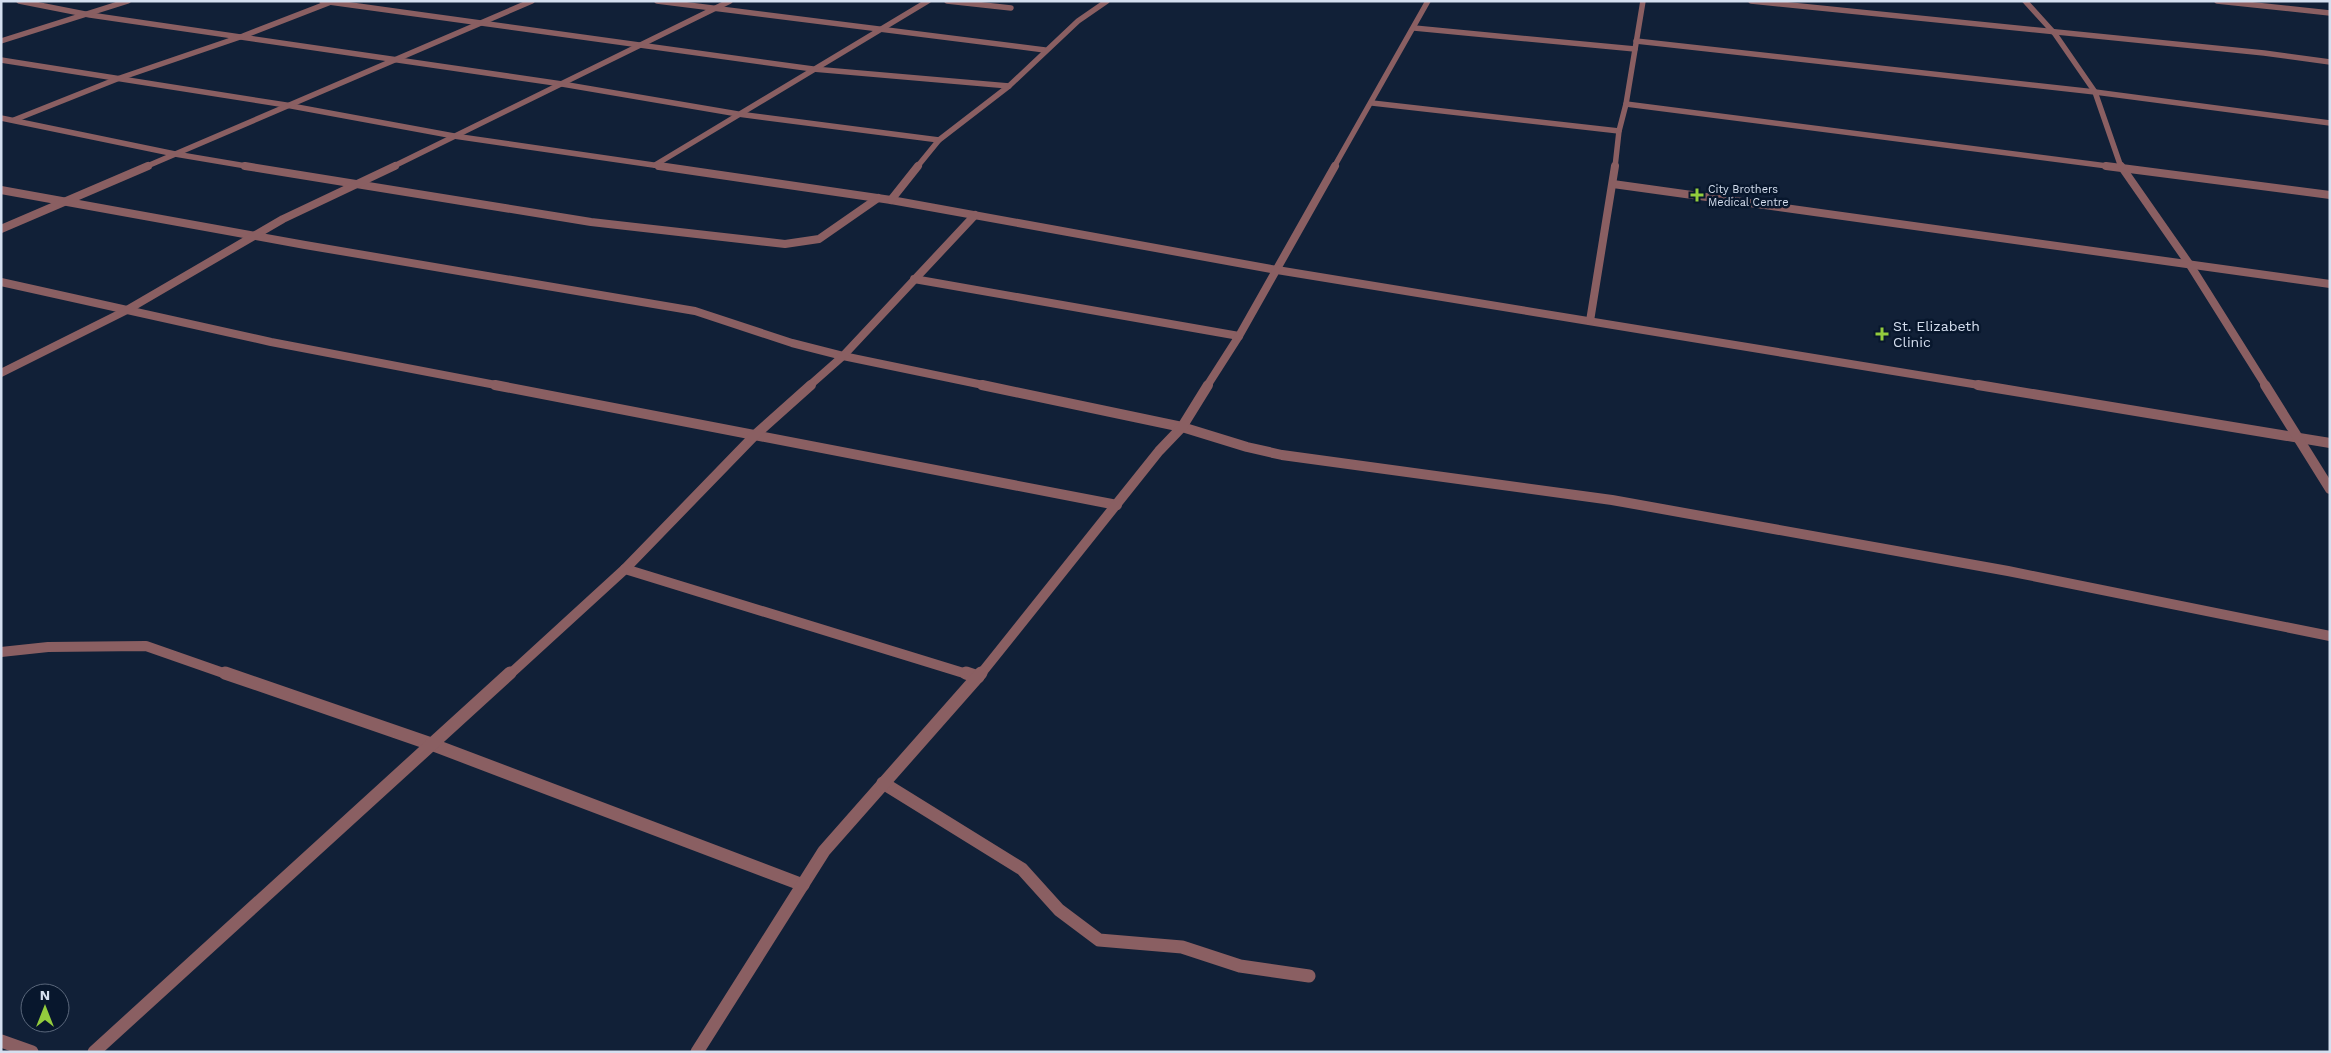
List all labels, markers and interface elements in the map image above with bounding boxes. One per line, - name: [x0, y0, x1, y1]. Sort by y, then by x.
- place label: City Brothers Medical Centre: [1708, 183, 1789, 209]
- marker: City Brothers Medical Centre: [1690, 188, 1704, 202]
- place label: St. Elizabeth Clinic: [1893, 318, 1980, 350]
- marker: St. Elizabeth Clinic: [1875, 327, 1889, 341]
- north arrow: [20, 983, 70, 1033]
- text: N: [40, 987, 50, 1003]

